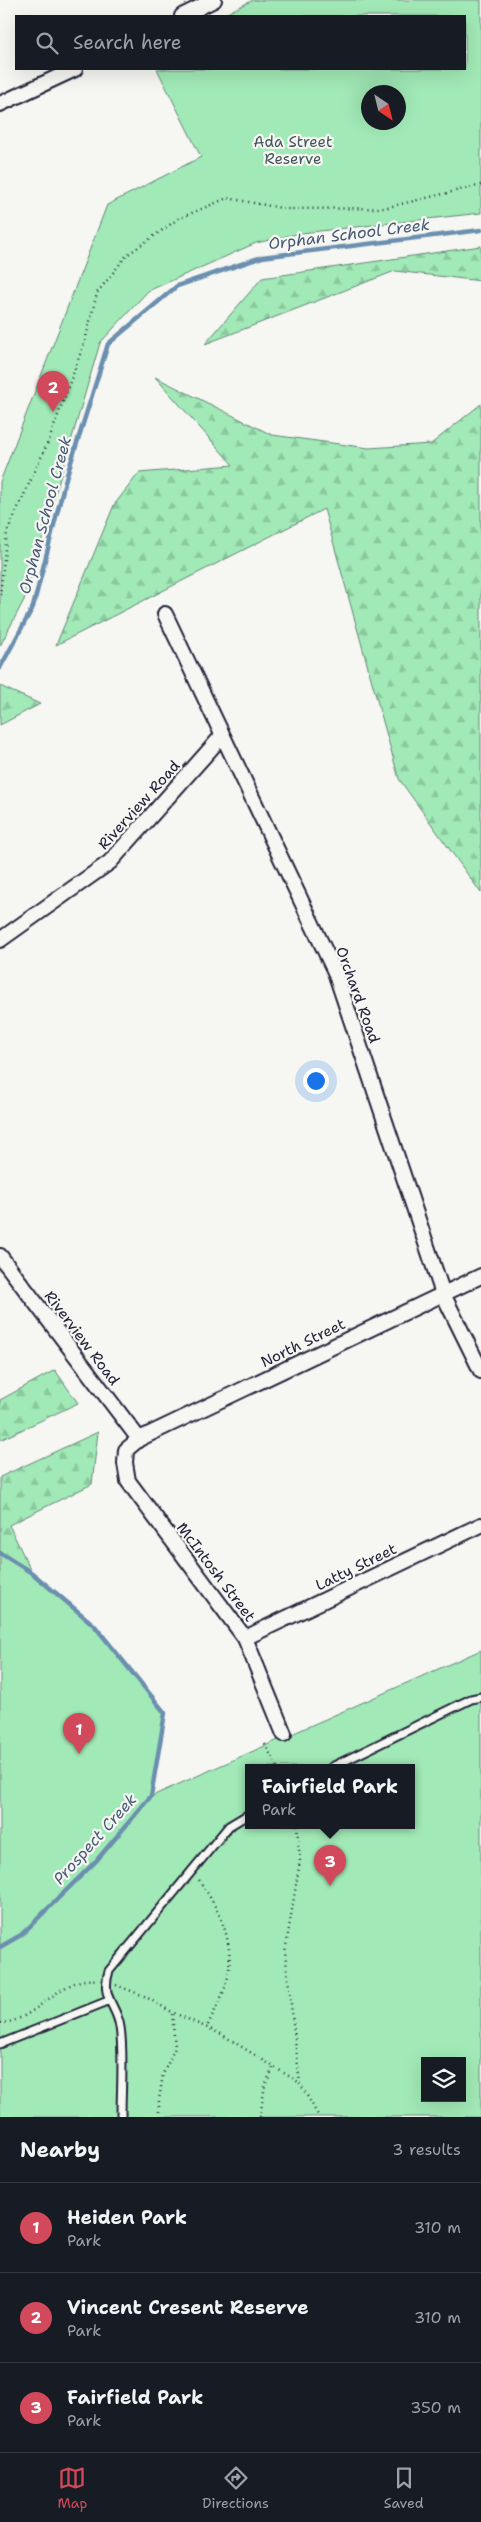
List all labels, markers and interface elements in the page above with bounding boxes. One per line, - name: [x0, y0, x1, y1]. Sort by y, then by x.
- search box: [15, 15, 466, 70]
- icon: search: [33, 29, 61, 57]
- text: Search here: [73, 30, 182, 55]
- north arrow: [361, 85, 406, 130]
- park label: Ada Street Reserve: [254, 132, 332, 169]
- water label: Orphan School Creek: [267, 214, 431, 254]
- pin: 2: [37, 371, 69, 412]
- water label: Orphan School Creek: [14, 434, 76, 596]
- street label: Riverview Road: [94, 756, 185, 854]
- street label: Orchard Road: [331, 944, 385, 1046]
- your location: [303, 1068, 329, 1094]
- street label: Riverview Road: [40, 1287, 124, 1390]
- street label: North Street: [257, 1314, 349, 1372]
- street label: McIntosh Street: [172, 1518, 260, 1626]
- street label: Latty Street: [312, 1539, 400, 1595]
- pin: 1: [63, 1713, 95, 1754]
- popup: [245, 1764, 415, 1829]
- text: Fairfield Park: [262, 1774, 398, 1799]
- water label: Prospect Creek: [49, 1789, 141, 1889]
- text: Park: [262, 1799, 296, 1820]
- pin: 3: [314, 1845, 346, 1886]
- map controls: [421, 2057, 466, 2102]
- button: layers: [421, 2057, 466, 2102]
- text: Nearby: [20, 2136, 100, 2164]
- text: 3 results: [392, 2139, 461, 2160]
- text: Heiden Park: [67, 2205, 187, 2230]
- text: 1: [32, 2217, 40, 2238]
- text: 310 m: [414, 2217, 461, 2238]
- text: Park: [67, 2230, 101, 2251]
- text: Vincent Cresent Reserve: [67, 2295, 309, 2320]
- text: 2: [30, 2307, 42, 2328]
- text: 310 m: [414, 2307, 461, 2328]
- text: Park: [67, 2320, 101, 2341]
- text: Fairfield Park: [67, 2385, 203, 2410]
- text: 3: [30, 2397, 42, 2418]
- text: 350 m: [410, 2397, 461, 2418]
- text: Park: [67, 2410, 101, 2431]
- tab: Map: [57, 2464, 87, 2512]
- tab: Directions: [202, 2464, 269, 2512]
- tab: Saved: [384, 2464, 424, 2512]

